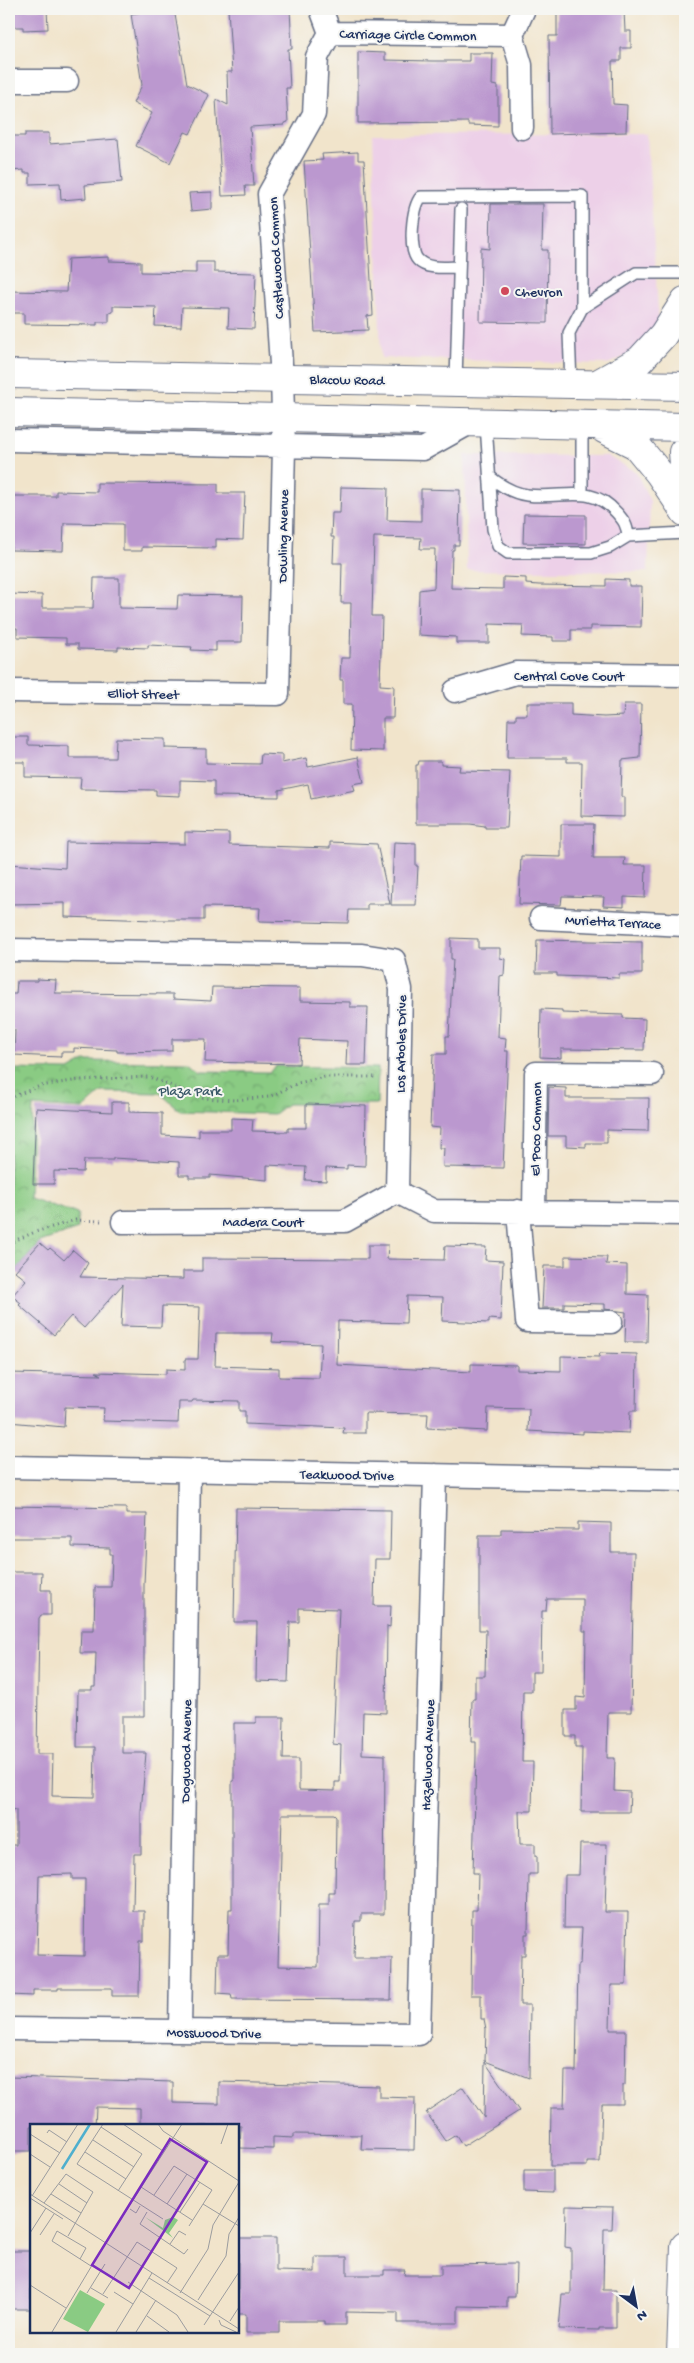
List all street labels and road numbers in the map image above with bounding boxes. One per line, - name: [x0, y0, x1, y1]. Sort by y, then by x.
- street label: Carriage Circle Common: [339, 27, 477, 46]
- street label: Castlewood Common: [266, 196, 289, 319]
- street label: Blacow Road: [308, 372, 386, 391]
- street label: Dowling Avenue: [275, 488, 294, 584]
- street label: Central Cove Court: [514, 669, 625, 686]
- street label: Elliot Street: [107, 686, 180, 705]
- street label: Murietta Terrace: [564, 912, 662, 935]
- street label: Los Arboles Drive: [393, 994, 412, 1093]
- street label: El Poco Common: [528, 1082, 547, 1176]
- street label: Madera Court: [222, 1215, 305, 1232]
- street label: Teakwood Drive: [299, 1467, 395, 1486]
- street label: Dogwood Avenue: [178, 1698, 197, 1804]
- street label: Hazelwood Avenue: [419, 1698, 440, 1811]
- street label: Mosswood Drive: [166, 2025, 262, 2044]

